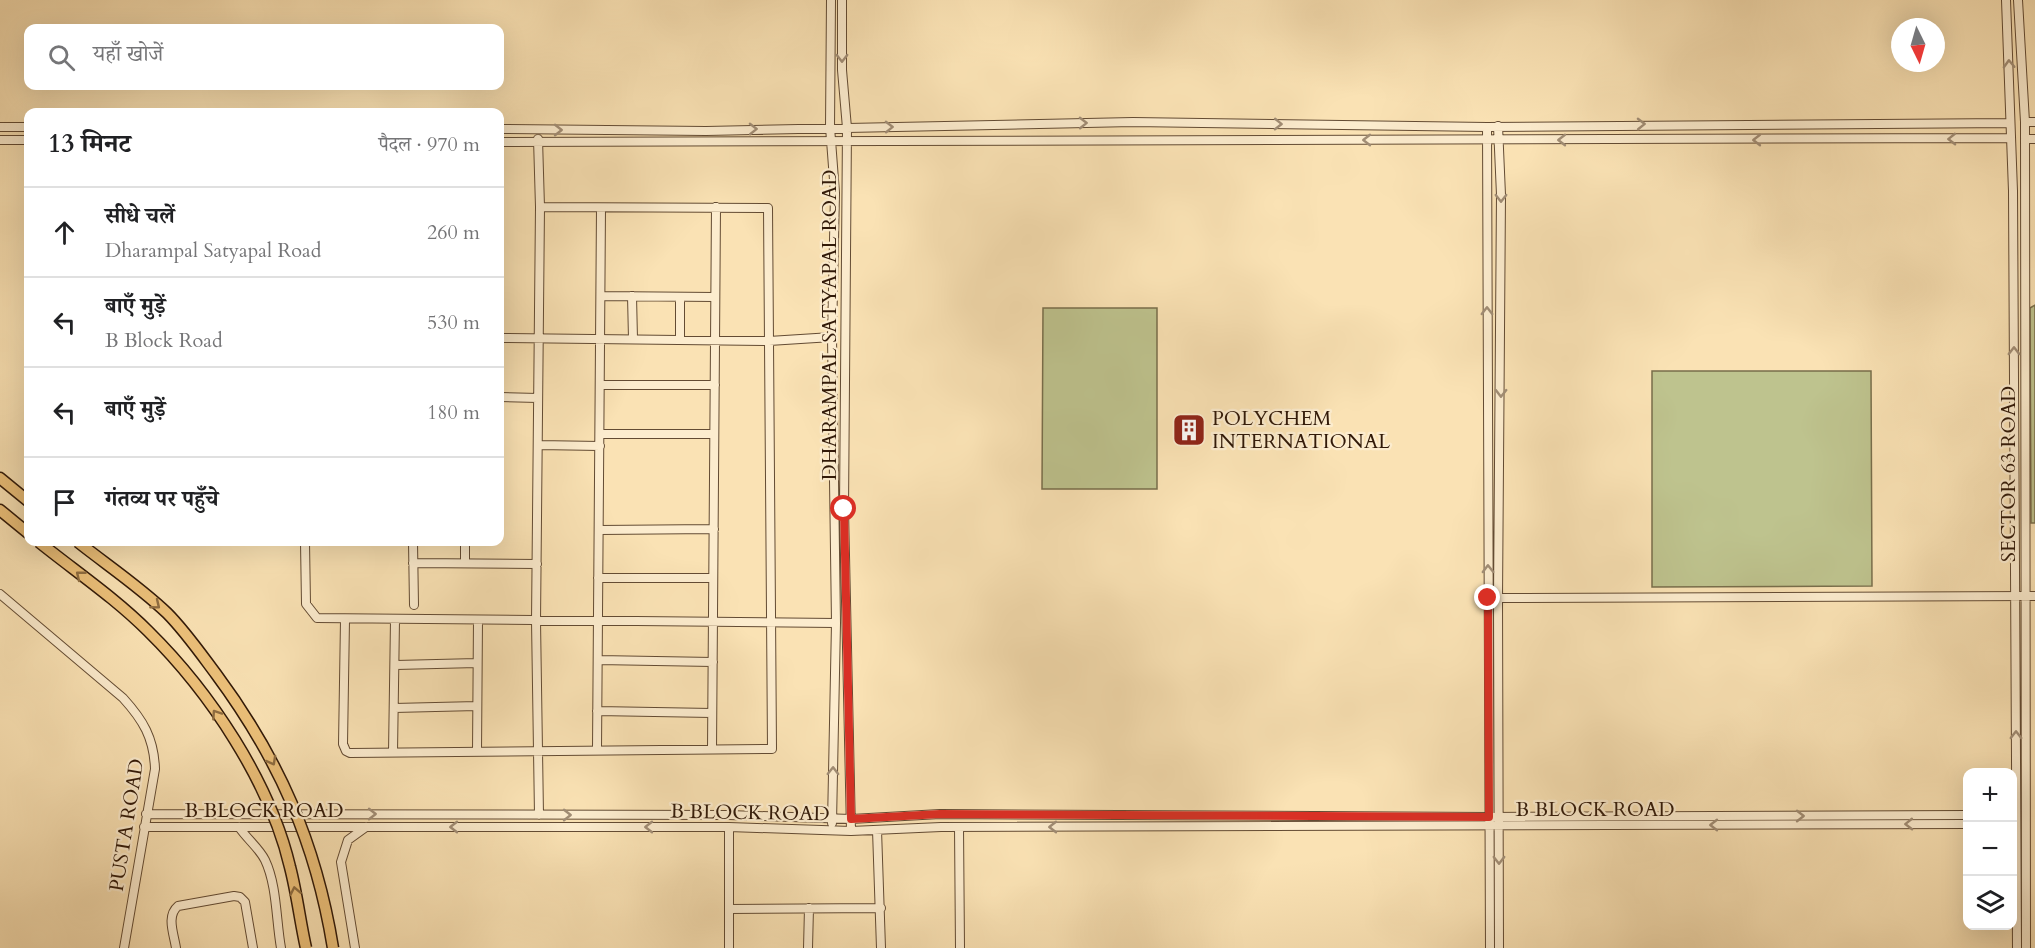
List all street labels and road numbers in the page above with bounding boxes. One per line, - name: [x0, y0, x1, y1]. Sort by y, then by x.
- street label: DHARAMPAL SATYAPAL ROAD: [816, 170, 843, 480]
- street label: SECTOR 63 ROAD: [1995, 386, 2022, 562]
- street label: PUSTA ROAD: [103, 757, 150, 893]
- street label: B BLOCK ROAD: [1515, 796, 1675, 823]
- street label: B BLOCK ROAD: [184, 797, 344, 824]
- street label: B BLOCK ROAD: [670, 798, 830, 827]

